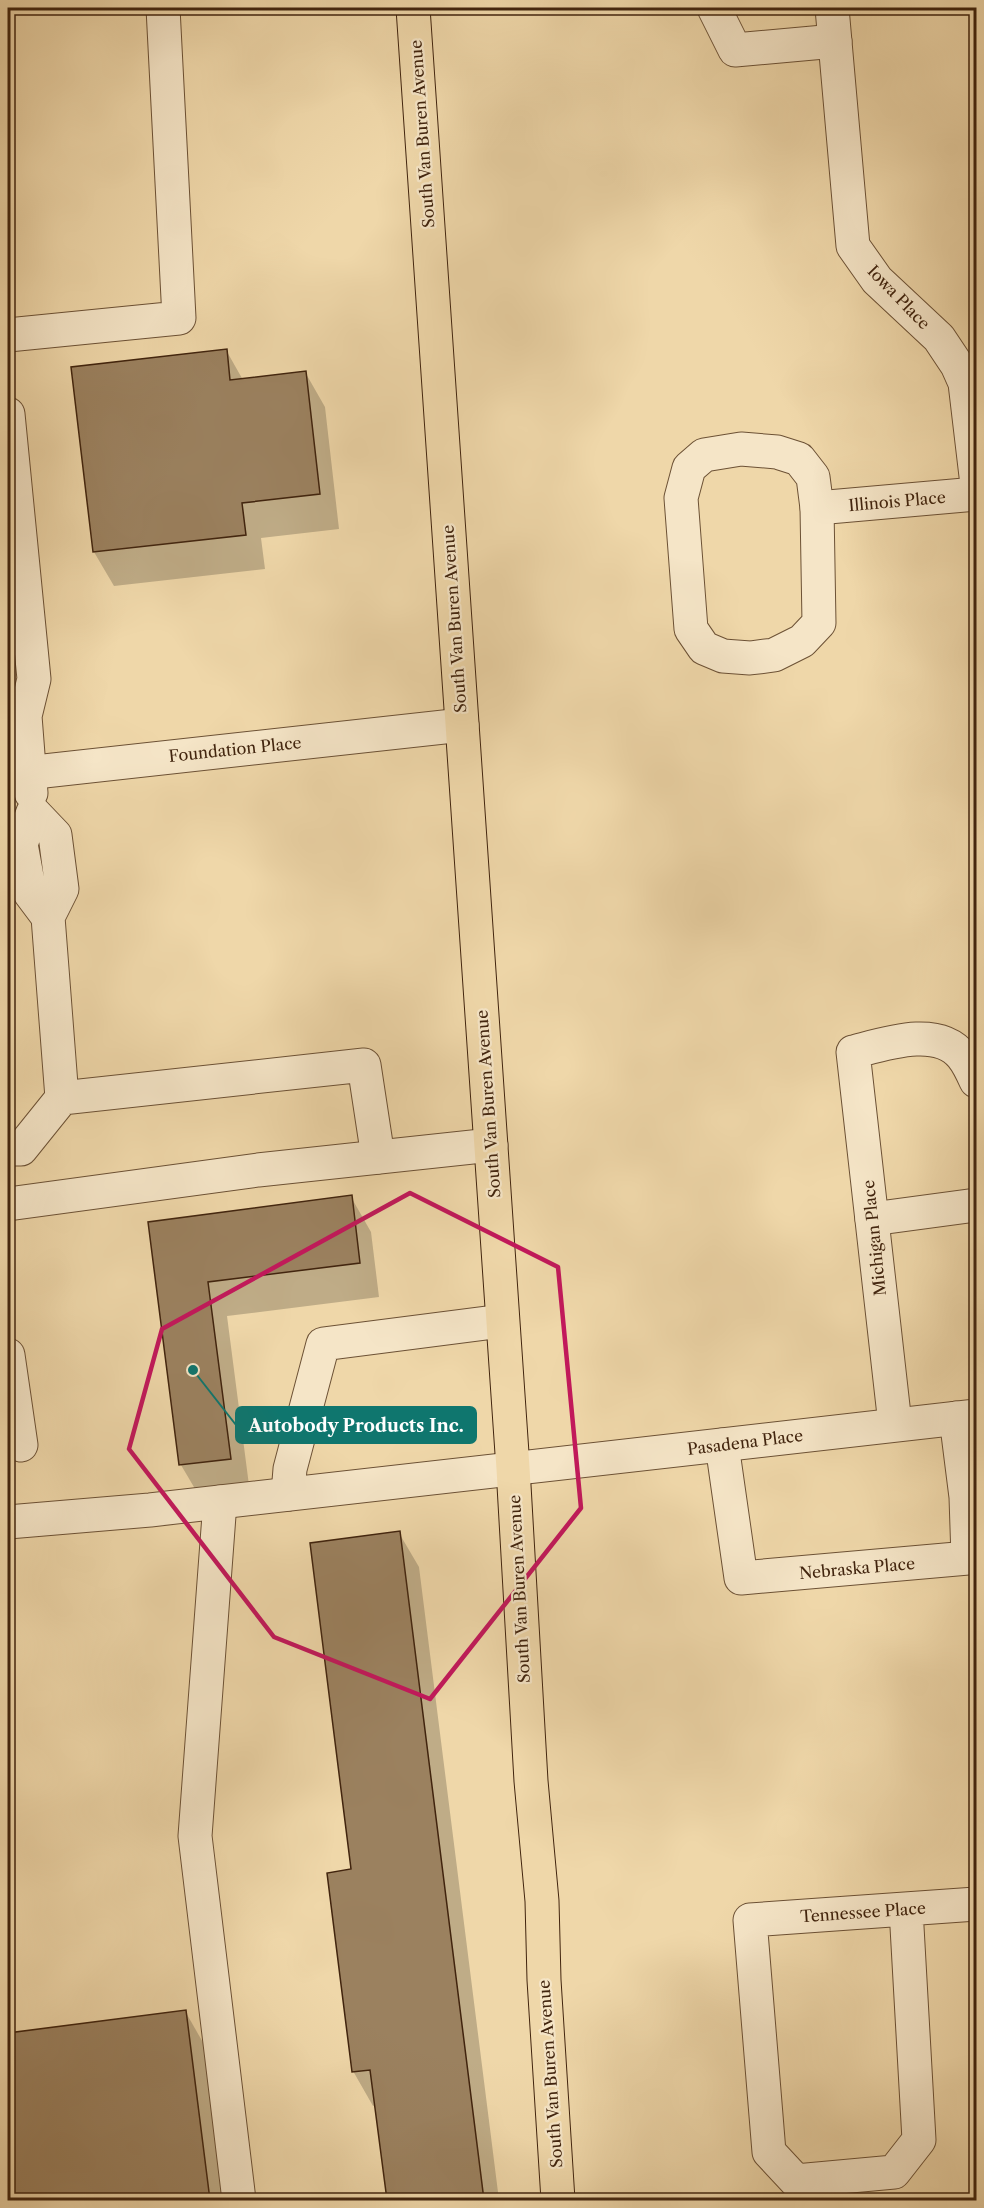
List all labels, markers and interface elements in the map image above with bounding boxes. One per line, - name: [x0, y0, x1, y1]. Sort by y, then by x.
- street label: South Van Buren Avenue: [405, 39, 439, 229]
- street label: Iowa Place: [864, 261, 934, 333]
- street label: Illinois Place: [848, 487, 946, 515]
- street label: South Van Buren Avenue: [437, 524, 471, 714]
- street label: Foundation Place: [168, 732, 302, 766]
- street label: South Van Buren Avenue: [471, 1009, 505, 1199]
- street label: Michigan Place: [858, 1179, 890, 1297]
- callout: Autobody Products Inc.: [236, 1407, 476, 1443]
- text: Autobody Products Inc.: [247, 1415, 464, 1437]
- street label: Pasadena Place: [686, 1425, 804, 1459]
- street label: South Van Buren Avenue: [504, 1494, 534, 1684]
- street label: Nebraska Place: [798, 1553, 916, 1583]
- street label: Tennessee Place: [800, 1898, 926, 1926]
- street label: South Van Buren Avenue: [533, 1979, 567, 2169]

